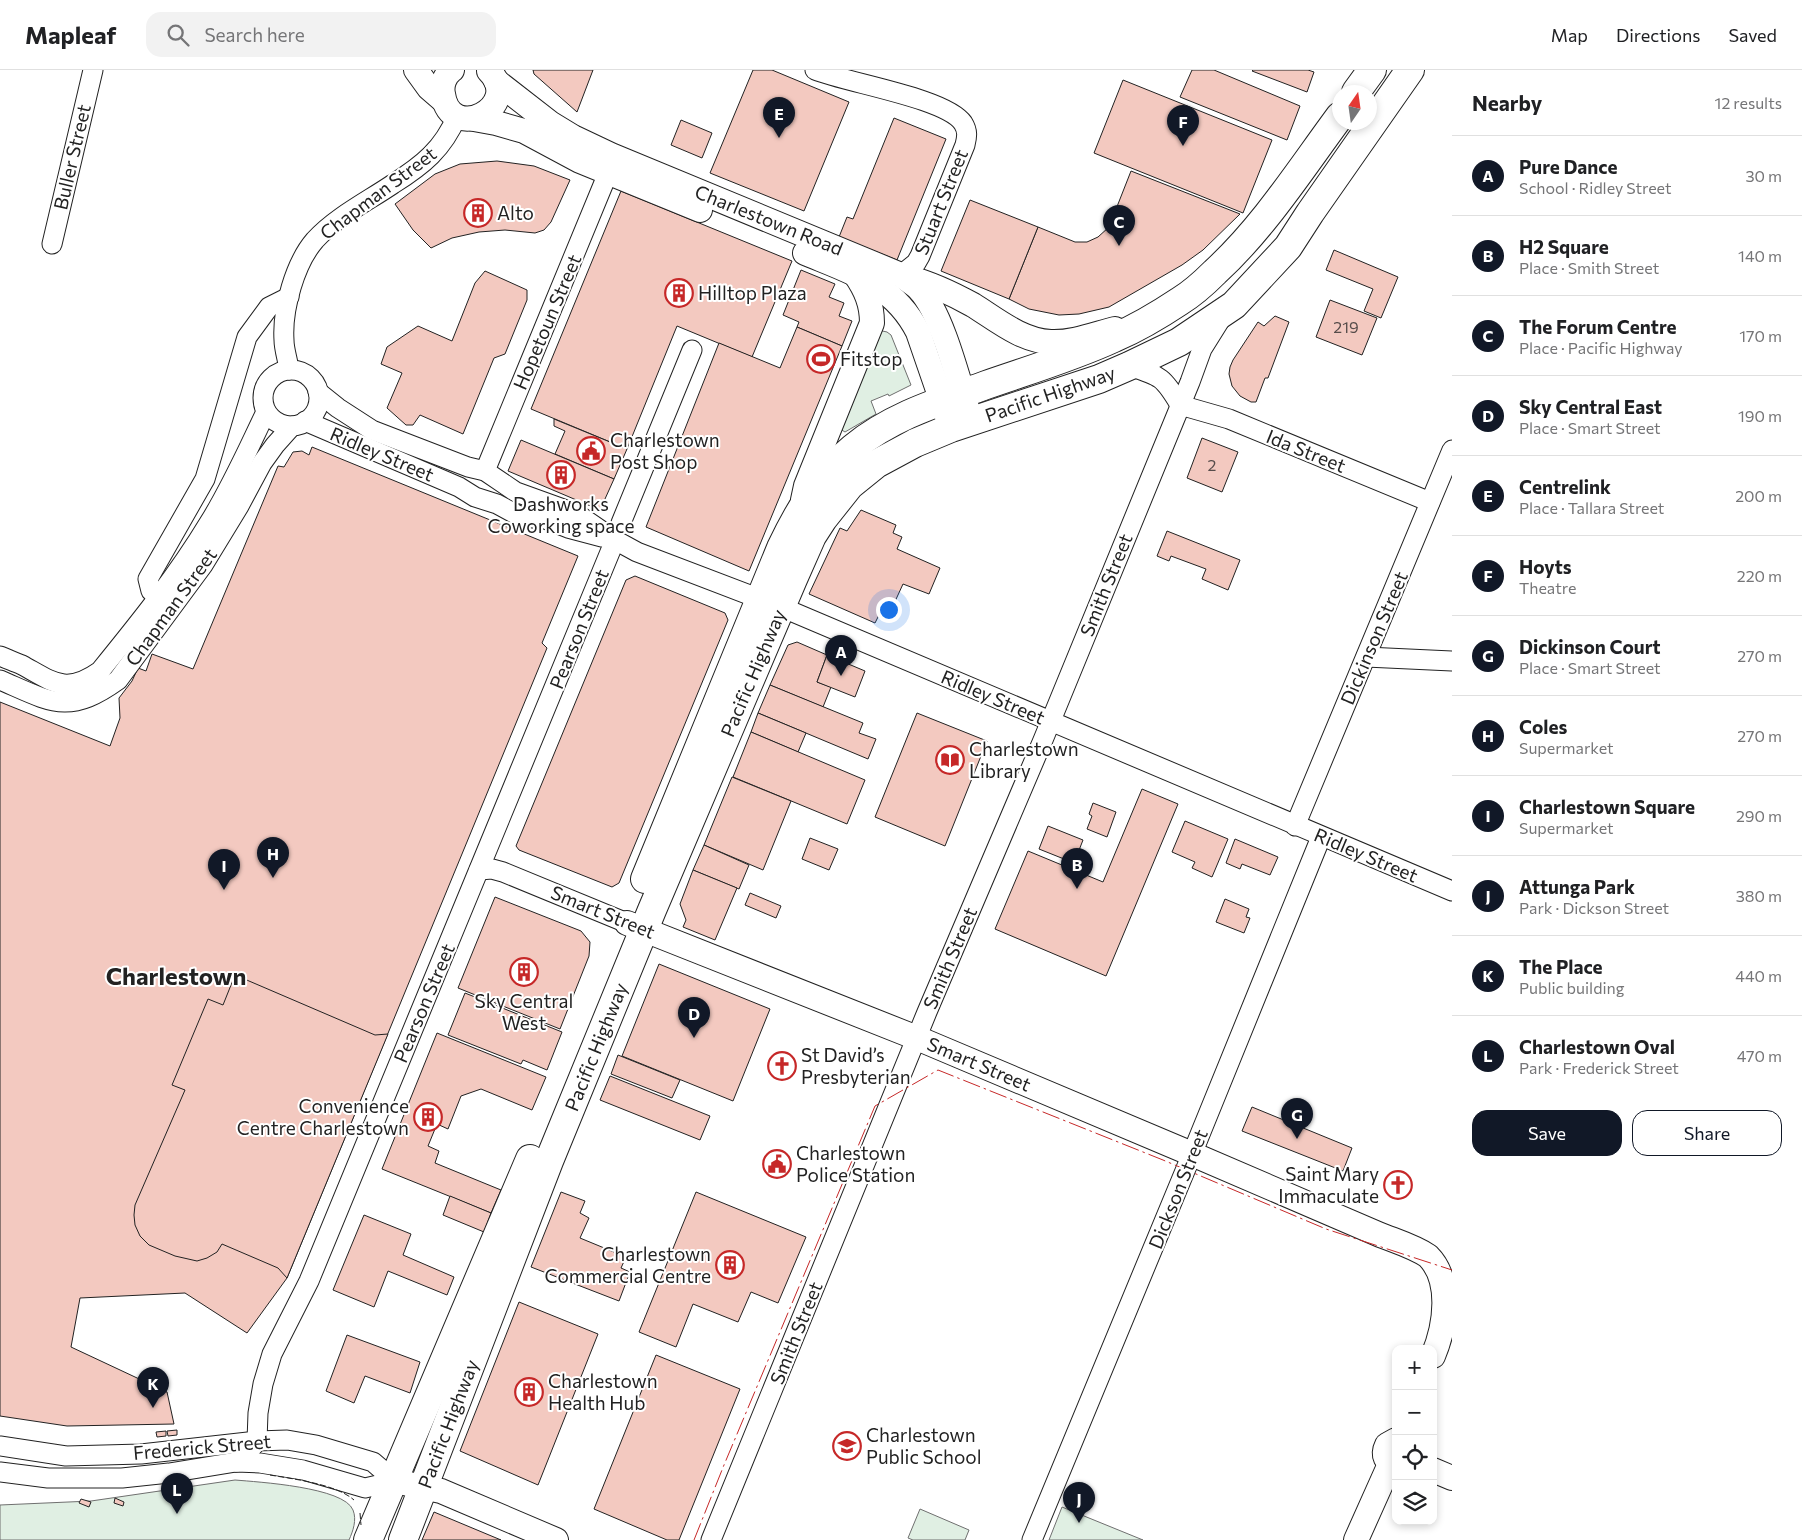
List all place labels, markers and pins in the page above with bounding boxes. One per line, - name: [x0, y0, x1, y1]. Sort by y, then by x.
- pin: E: [763, 97, 795, 138]
- pin: F: [1167, 105, 1199, 146]
- building icon: Alto: [463, 198, 493, 228]
- place label: Alto: [497, 201, 534, 224]
- pin: C: [1103, 205, 1135, 246]
- building icon: Hilltop Plaza: [664, 278, 694, 308]
- place label: Hilltop Plaza: [698, 281, 807, 304]
- sports icon: Fitstop: [806, 344, 836, 374]
- place label: Fitstop: [840, 347, 902, 370]
- place label: Charlestown Post Shop: [610, 428, 720, 473]
- public building icon: Charlestown Post Shop: [576, 436, 606, 466]
- building icon: Dashworks Coworking space: [546, 460, 576, 490]
- place label: Dashworks Coworking space: [487, 492, 635, 537]
- pin: A: [825, 635, 857, 676]
- place label: Charlestown Library: [969, 737, 1079, 782]
- library icon: Charlestown Library: [935, 745, 965, 775]
- pin: H: [257, 837, 289, 878]
- pin: B: [1061, 848, 1093, 889]
- pin: I: [208, 849, 240, 890]
- building icon: Sky Central West: [509, 957, 539, 987]
- place label: Sky Central West: [475, 989, 573, 1034]
- pin: D: [678, 997, 710, 1038]
- place label: St David’s Presbyterian: [801, 1043, 911, 1088]
- church icon: St David’s Presbyterian: [767, 1051, 797, 1081]
- place label: Convenience Centre Charlestown: [237, 1094, 409, 1139]
- pin: G: [1281, 1098, 1313, 1139]
- building icon: Convenience Centre Charlestown: [413, 1102, 443, 1132]
- place label: Charlestown Police Station: [796, 1141, 915, 1186]
- public building icon: Charlestown Police Station: [762, 1149, 792, 1179]
- place label: Saint Mary Immaculate: [1278, 1162, 1379, 1207]
- church icon: Saint Mary Immaculate: [1383, 1170, 1413, 1200]
- place label: Charlestown Commercial Centre: [545, 1242, 711, 1287]
- building icon: Charlestown Commercial Centre: [715, 1250, 745, 1280]
- pin: K: [137, 1367, 169, 1408]
- place label: Charlestown Health Hub: [548, 1369, 658, 1414]
- building icon: Charlestown Health Hub: [514, 1377, 544, 1407]
- place label: Charlestown Public School: [866, 1423, 981, 1468]
- school or university icon: Charlestown Public School: [832, 1431, 862, 1461]
- pin: L: [161, 1473, 193, 1514]
- pin: J: [1063, 1482, 1095, 1523]

